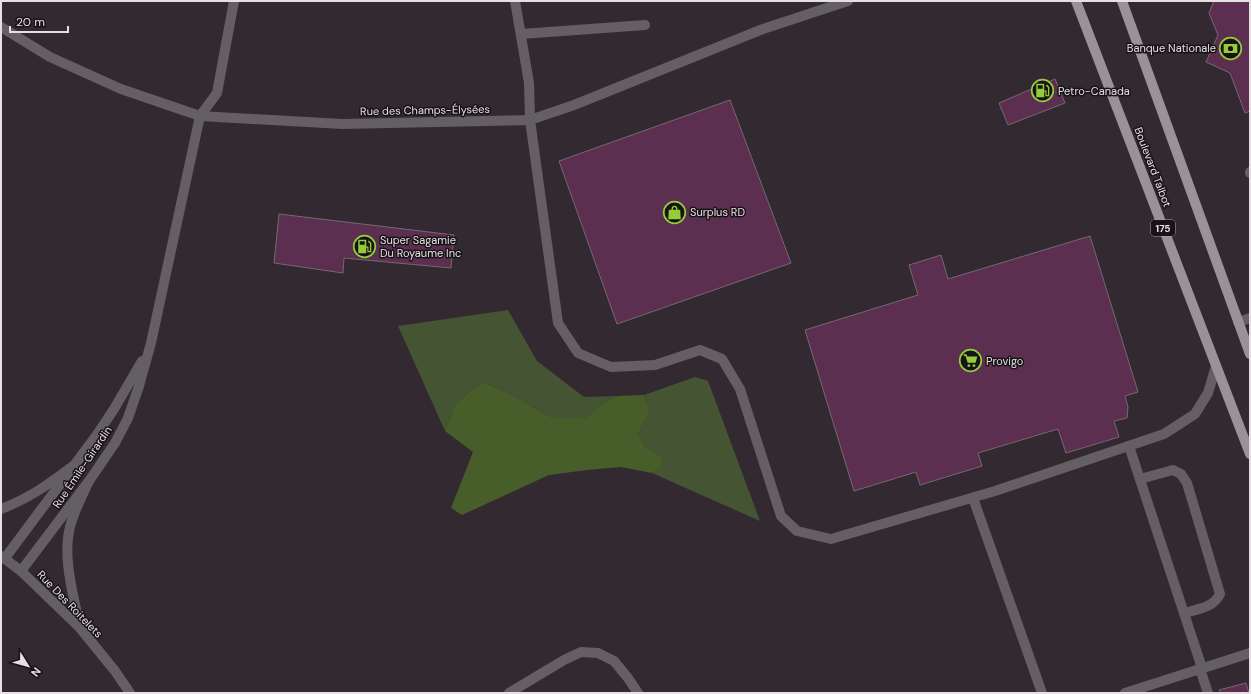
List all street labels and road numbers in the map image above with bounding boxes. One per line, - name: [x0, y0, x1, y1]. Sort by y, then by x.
- street label: Rue des Champs-Élysées: [360, 102, 490, 118]
- street label: Boulevard Talbot: [1131, 125, 1175, 209]
- road number: 175: [1151, 220, 1175, 236]
- street label: Rue Émile-Girardin: [49, 423, 115, 511]
- street label: Rue Des Roitelets: [34, 567, 106, 641]

